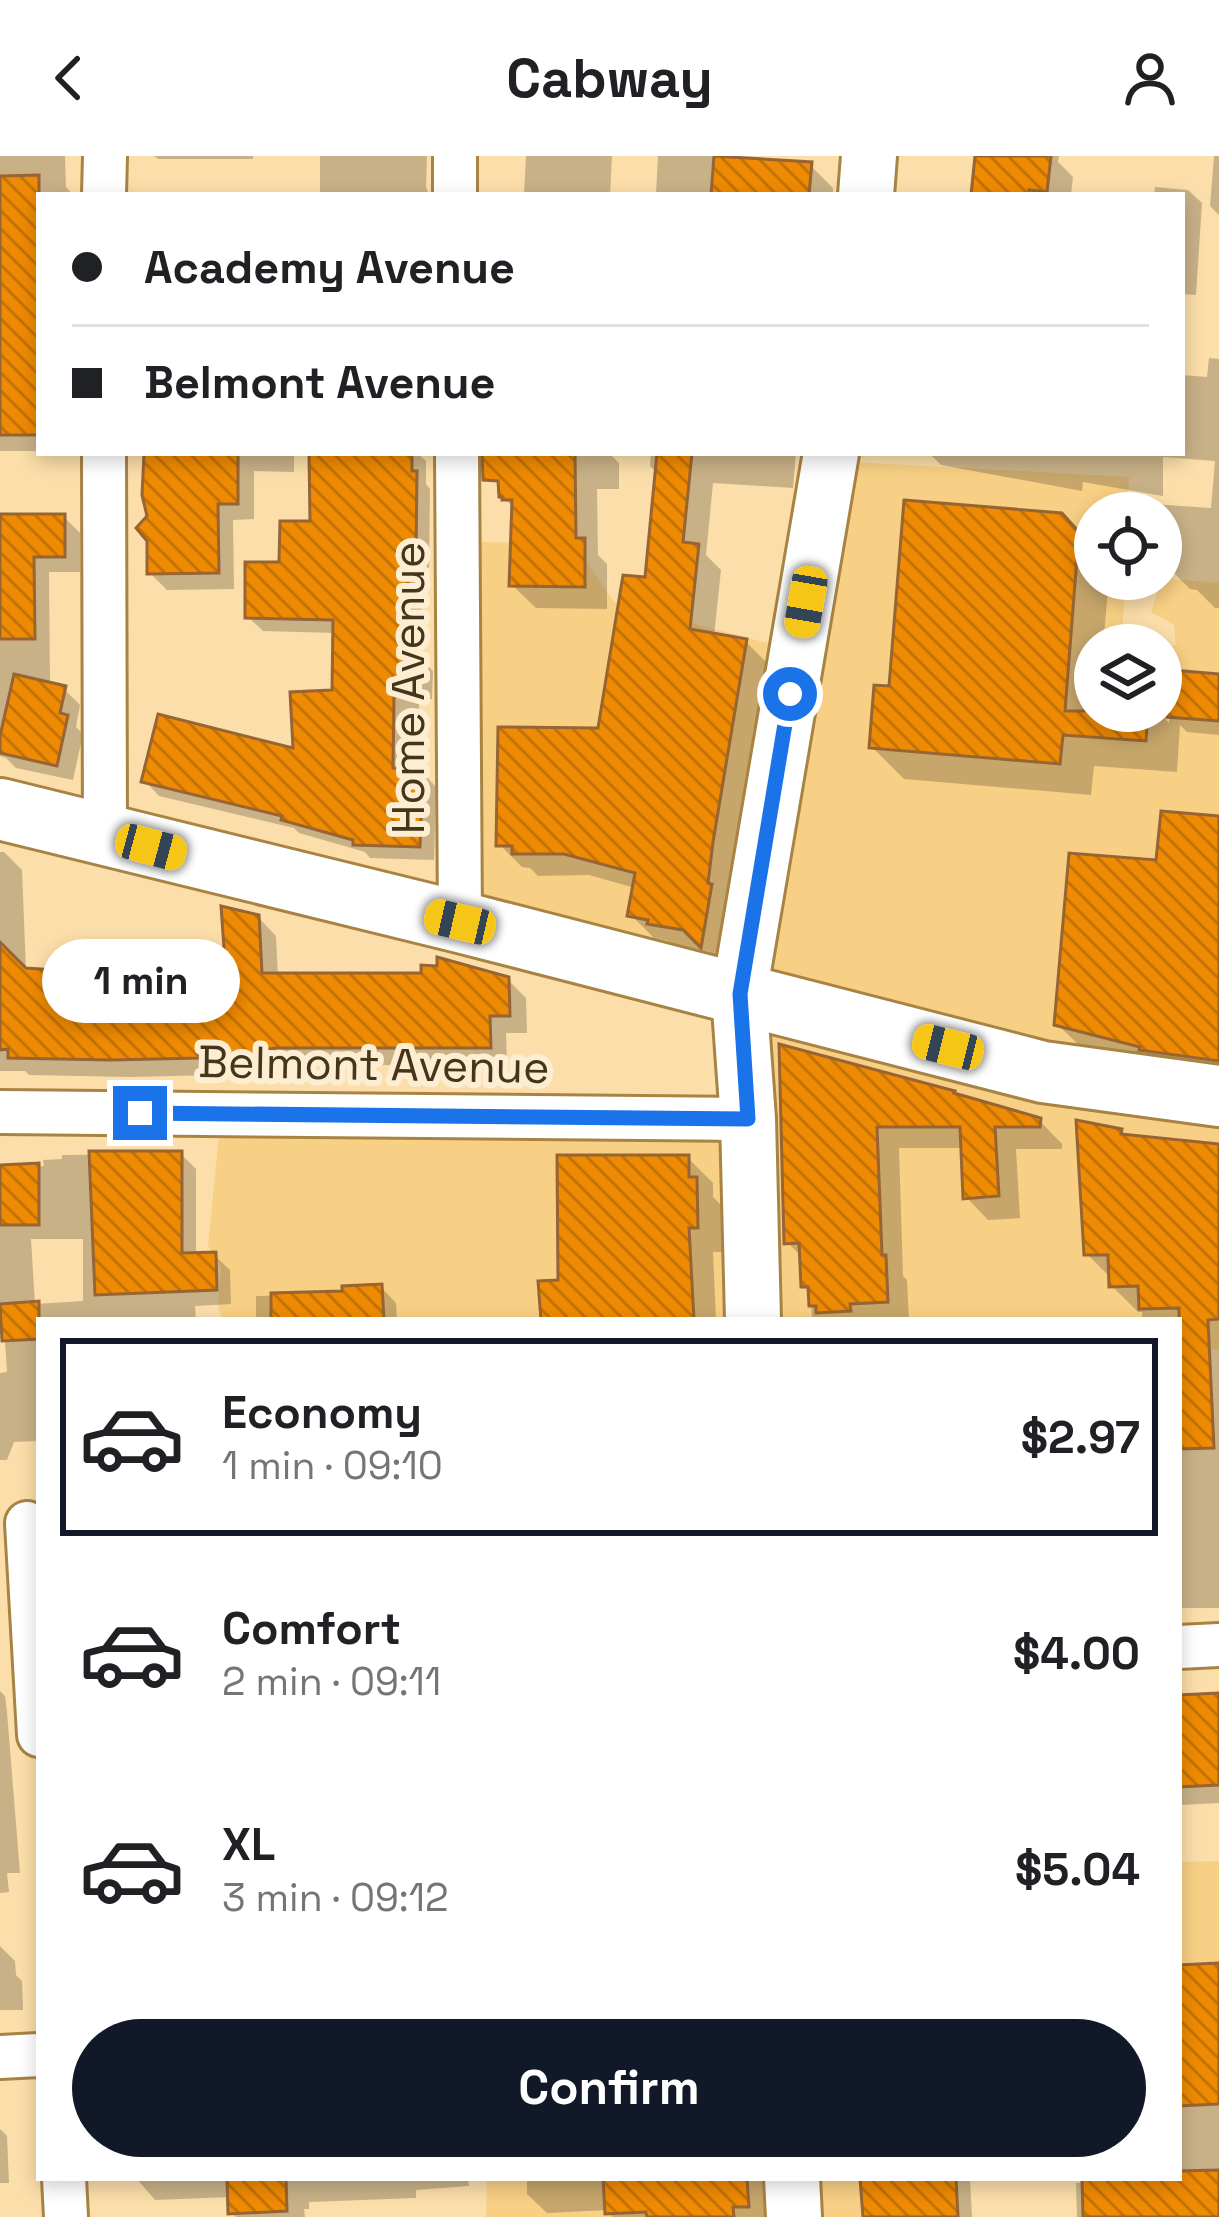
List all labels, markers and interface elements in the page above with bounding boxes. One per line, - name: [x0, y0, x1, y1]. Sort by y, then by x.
- text: Cabway: [506, 44, 713, 113]
- icon: back: [36, 45, 102, 111]
- icon: person: [1117, 45, 1183, 111]
- text: Academy Avenue: [144, 239, 515, 296]
- text: Belmont Avenue: [144, 354, 495, 411]
- map controls: [1074, 492, 1182, 732]
- button: locate: [1074, 492, 1182, 600]
- street label: Home Avenue: [380, 542, 437, 834]
- car: [782, 563, 830, 641]
- button: layers: [1074, 624, 1182, 732]
- route start: [763, 667, 817, 721]
- car: [112, 820, 190, 874]
- car: [421, 896, 499, 948]
- callout: 1 min: [41, 939, 239, 1023]
- text: 1 min: [93, 956, 189, 1005]
- car: [909, 1021, 987, 1073]
- street label: Belmont Avenue: [198, 1033, 550, 1096]
- route end: [113, 1086, 167, 1140]
- icon: car: [78, 1383, 186, 1491]
- text: Economy: [222, 1384, 422, 1441]
- text: $2.97: [1021, 1409, 1140, 1466]
- text: 1 min · 09:10: [222, 1441, 443, 1490]
- icon: car: [78, 1599, 186, 1707]
- text: Comfort: [222, 1600, 401, 1657]
- text: $4.00: [1013, 1625, 1140, 1682]
- text: 2 min · 09:11: [222, 1657, 441, 1706]
- icon: car: [78, 1815, 186, 1923]
- text: XL: [222, 1816, 275, 1873]
- text: $5.04: [1015, 1841, 1140, 1898]
- text: 3 min · 09:12: [222, 1873, 448, 1922]
- button: Confirm: [72, 2019, 1146, 2157]

